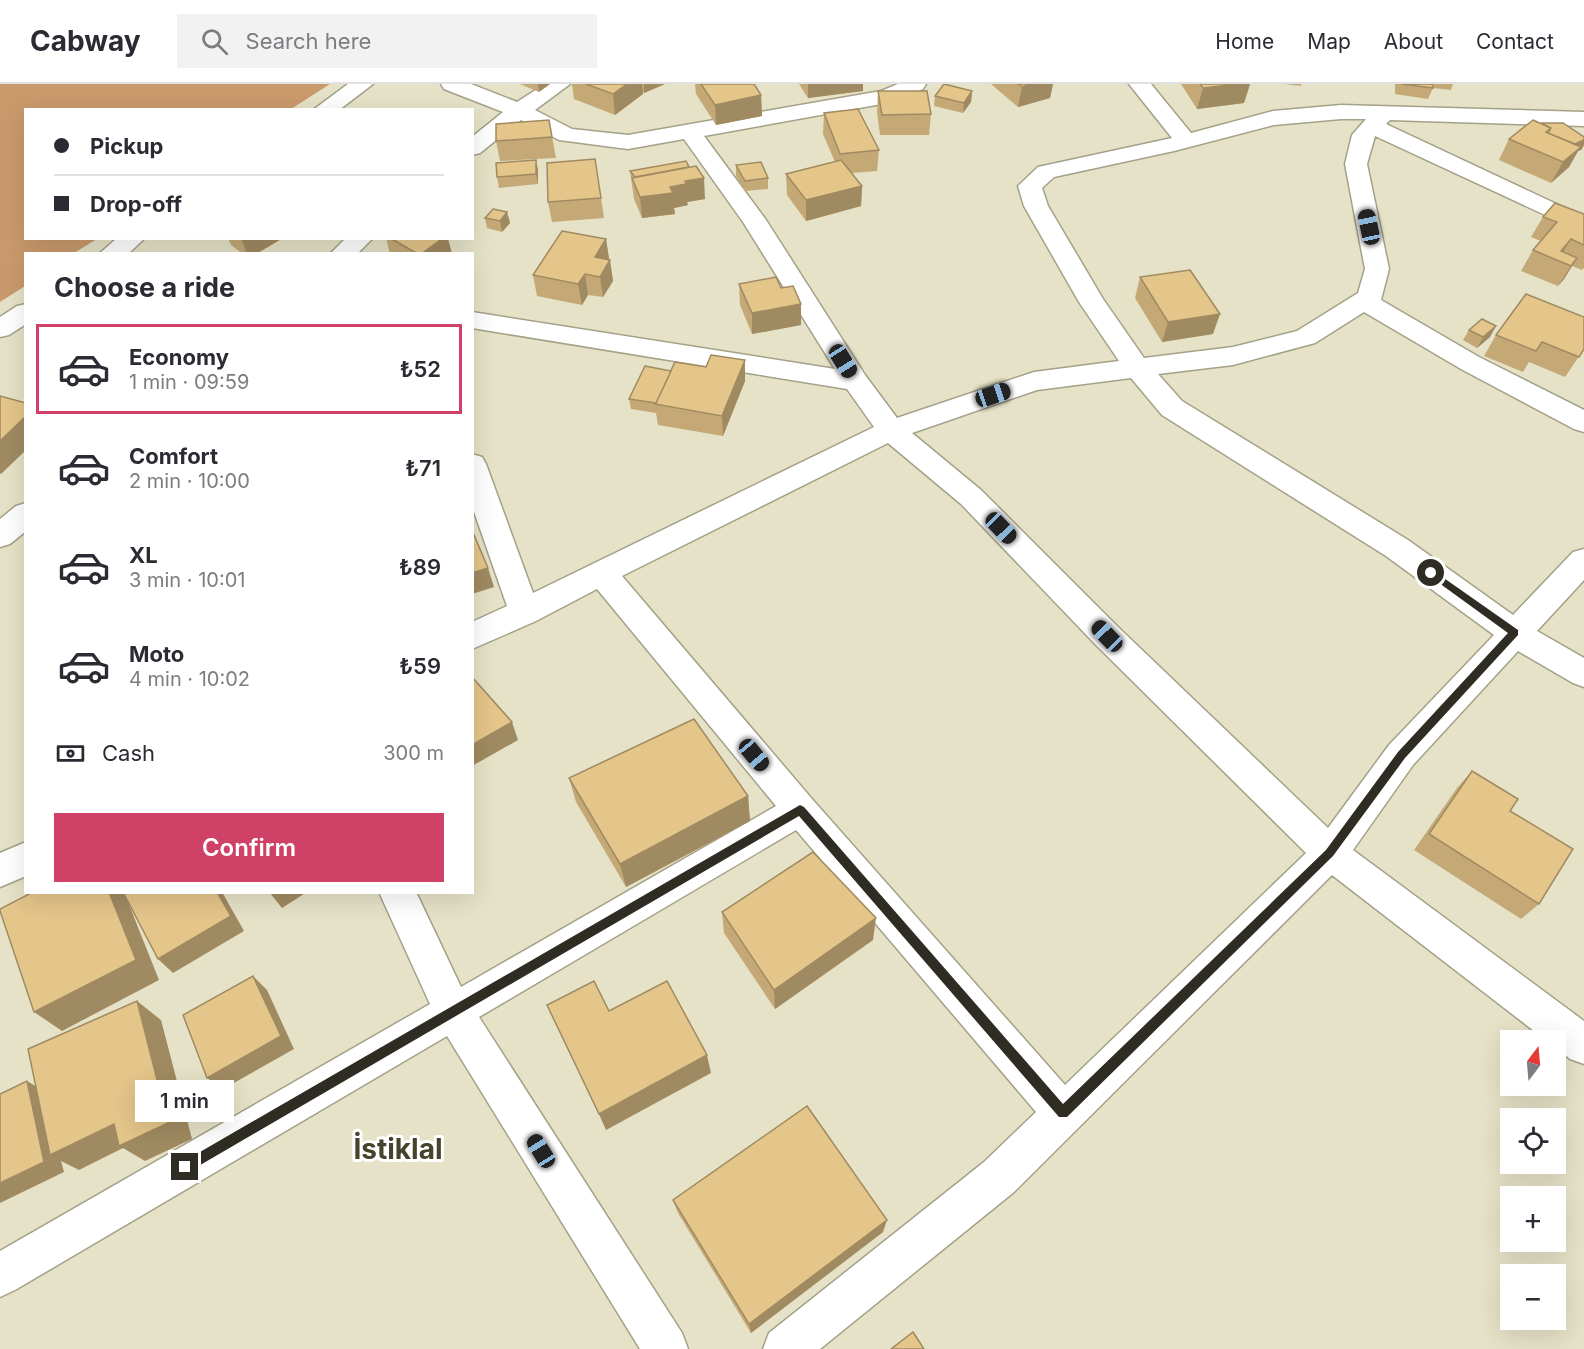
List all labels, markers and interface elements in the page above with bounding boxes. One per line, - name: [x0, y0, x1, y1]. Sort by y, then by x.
- search box: [177, 14, 597, 68]
- text: Cabway: [30, 24, 141, 58]
- icon: search: [198, 25, 231, 58]
- text: Search here: [246, 28, 371, 54]
- text: Home: [1215, 29, 1274, 54]
- text: Map: [1307, 29, 1351, 54]
- text: About: [1384, 29, 1443, 54]
- text: Contact: [1476, 29, 1554, 54]
- text: Pickup: [90, 133, 164, 159]
- text: Drop-off: [90, 191, 182, 217]
- car: [1356, 208, 1382, 246]
- text: Choose a ride: [54, 271, 235, 304]
- car: [826, 341, 860, 381]
- icon: car: [57, 342, 111, 396]
- text: Economy: [129, 344, 229, 370]
- text: ₺52: [400, 356, 441, 382]
- text: 1 min · 09:59: [129, 370, 249, 394]
- car: [973, 381, 1013, 409]
- icon: car: [57, 441, 111, 495]
- text: Comfort: [129, 443, 218, 469]
- text: ₺71: [405, 455, 441, 481]
- text: 2 min · 10:00: [129, 469, 250, 493]
- car: [982, 509, 1020, 547]
- icon: car: [57, 540, 111, 594]
- text: XL: [129, 542, 158, 568]
- text: ₺89: [399, 554, 441, 580]
- route start: [1417, 559, 1444, 586]
- text: 3 min · 10:01: [129, 568, 245, 592]
- car: [1088, 617, 1126, 655]
- icon: car: [57, 639, 111, 693]
- text: Moto: [129, 641, 184, 667]
- text: ₺59: [399, 653, 441, 679]
- text: 4 min · 10:02: [129, 667, 250, 691]
- car: [736, 735, 772, 775]
- icon: cash: [54, 737, 87, 770]
- text: Cash: [102, 740, 155, 766]
- text: 300 m: [383, 741, 444, 765]
- button: Confirm: [54, 813, 444, 882]
- north arrow: [1500, 1030, 1566, 1096]
- map controls: [1500, 1030, 1566, 1330]
- callout: 1 min: [136, 1080, 234, 1122]
- text: 1 min: [160, 1089, 209, 1113]
- button: locate: [1500, 1108, 1566, 1174]
- district label: İstiklal: [353, 1131, 443, 1166]
- car: [524, 1131, 558, 1171]
- route end: [171, 1153, 198, 1180]
- button: +: [1500, 1186, 1566, 1252]
- button: −: [1500, 1264, 1566, 1330]

